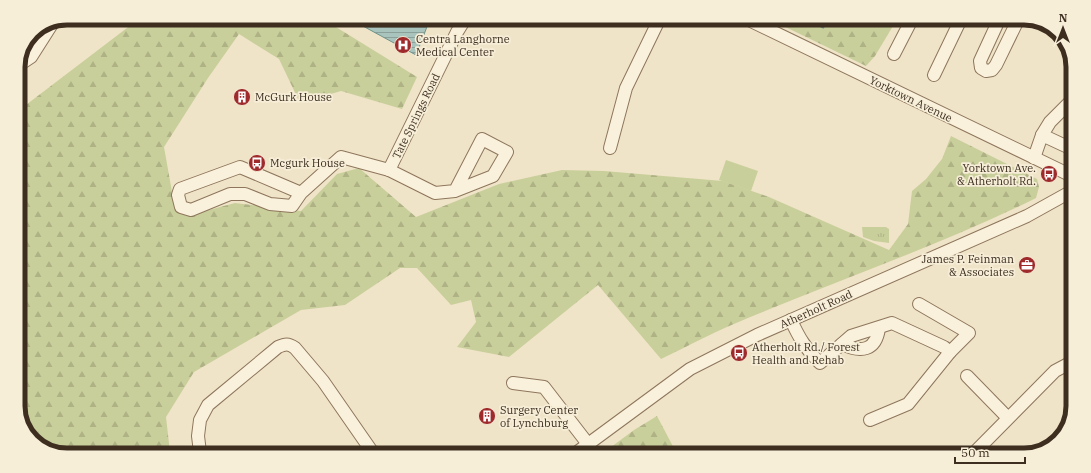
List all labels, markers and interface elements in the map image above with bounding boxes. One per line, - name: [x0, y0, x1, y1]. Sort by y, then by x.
- north arrow: [1043, 8, 1083, 48]
- text: N: [1059, 11, 1068, 25]
- place label: Centra Langhorne Medical Center: [416, 32, 510, 59]
- hospital icon: Centra Langhorne Medical Center: [393, 35, 413, 55]
- street label: Tate Springs Road: [389, 71, 443, 161]
- street label: Yorktown Avenue: [867, 73, 955, 125]
- building icon: McGurk House: [232, 87, 252, 107]
- place label: McGurk House: [255, 90, 332, 104]
- bus stop icon: Mcgurk House: [247, 153, 267, 173]
- place label: Mcgurk House: [270, 156, 345, 170]
- place label: Yorktown Ave. & Atherholt Rd.: [957, 161, 1036, 188]
- bus stop icon: Yorktown Ave. & Atherholt Rd.: [1039, 164, 1059, 184]
- place label: James P. Feinman & Associates: [921, 252, 1014, 279]
- office icon: James P. Feinman & Associates: [1017, 255, 1037, 275]
- street label: Atherholt Road: [778, 287, 855, 331]
- place label: Atherholt Rd./ Forest Health and Rehab: [752, 340, 860, 367]
- bus stop icon: Atherholt Rd./ Forest Health and Rehab: [729, 343, 749, 363]
- place label: Surgery Center of Lynchburg: [500, 403, 578, 430]
- building icon: Surgery Center of Lynchburg: [477, 406, 497, 426]
- scale bar: [955, 439, 1025, 465]
- text: 50 m: [961, 445, 990, 460]

